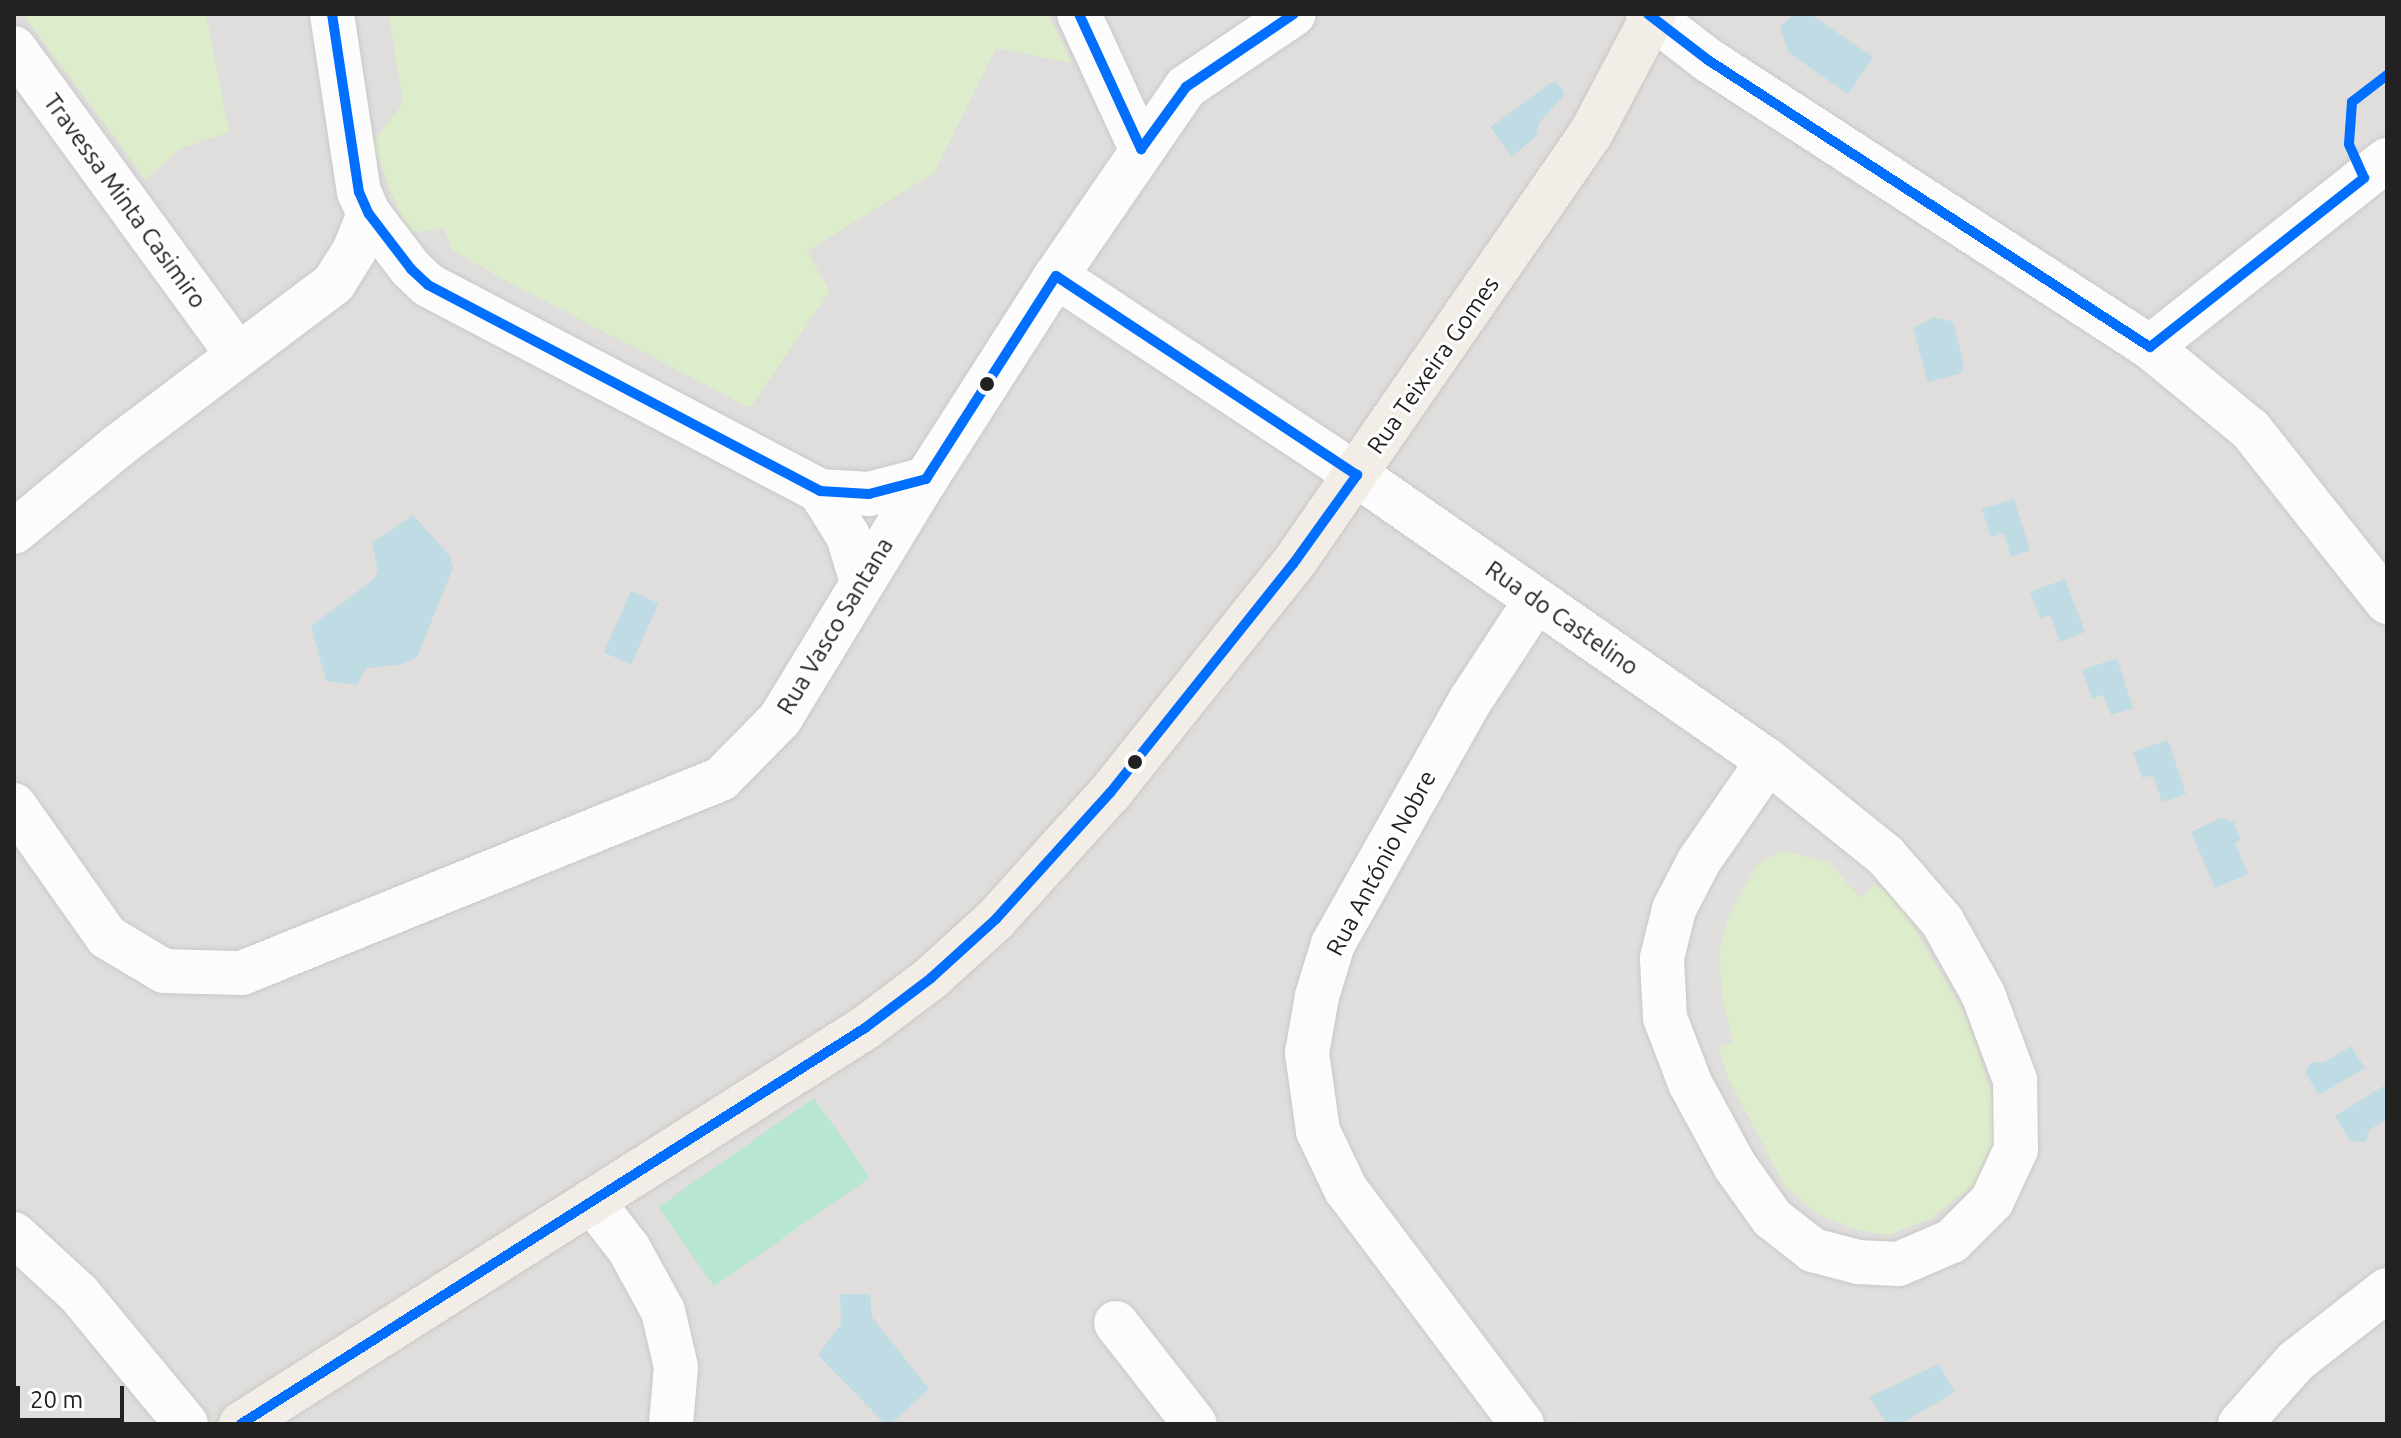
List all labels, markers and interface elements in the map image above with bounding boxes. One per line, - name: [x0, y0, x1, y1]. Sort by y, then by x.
- street label: Travessa Minta Casimiro: [38, 88, 212, 314]
- street label: Rua Teixeira Gomes: [1361, 271, 1505, 459]
- unlabelled marker: [979, 376, 995, 392]
- street label: Rua Vasco Santana: [771, 532, 899, 720]
- street label: Rua do Castelino: [1480, 555, 1644, 681]
- unlabelled marker: [1127, 754, 1143, 770]
- street label: Rua António Nobre: [1320, 765, 1442, 961]
- scale bar: [20, 1370, 128, 1420]
- text: 20 m: [30, 1386, 83, 1413]

